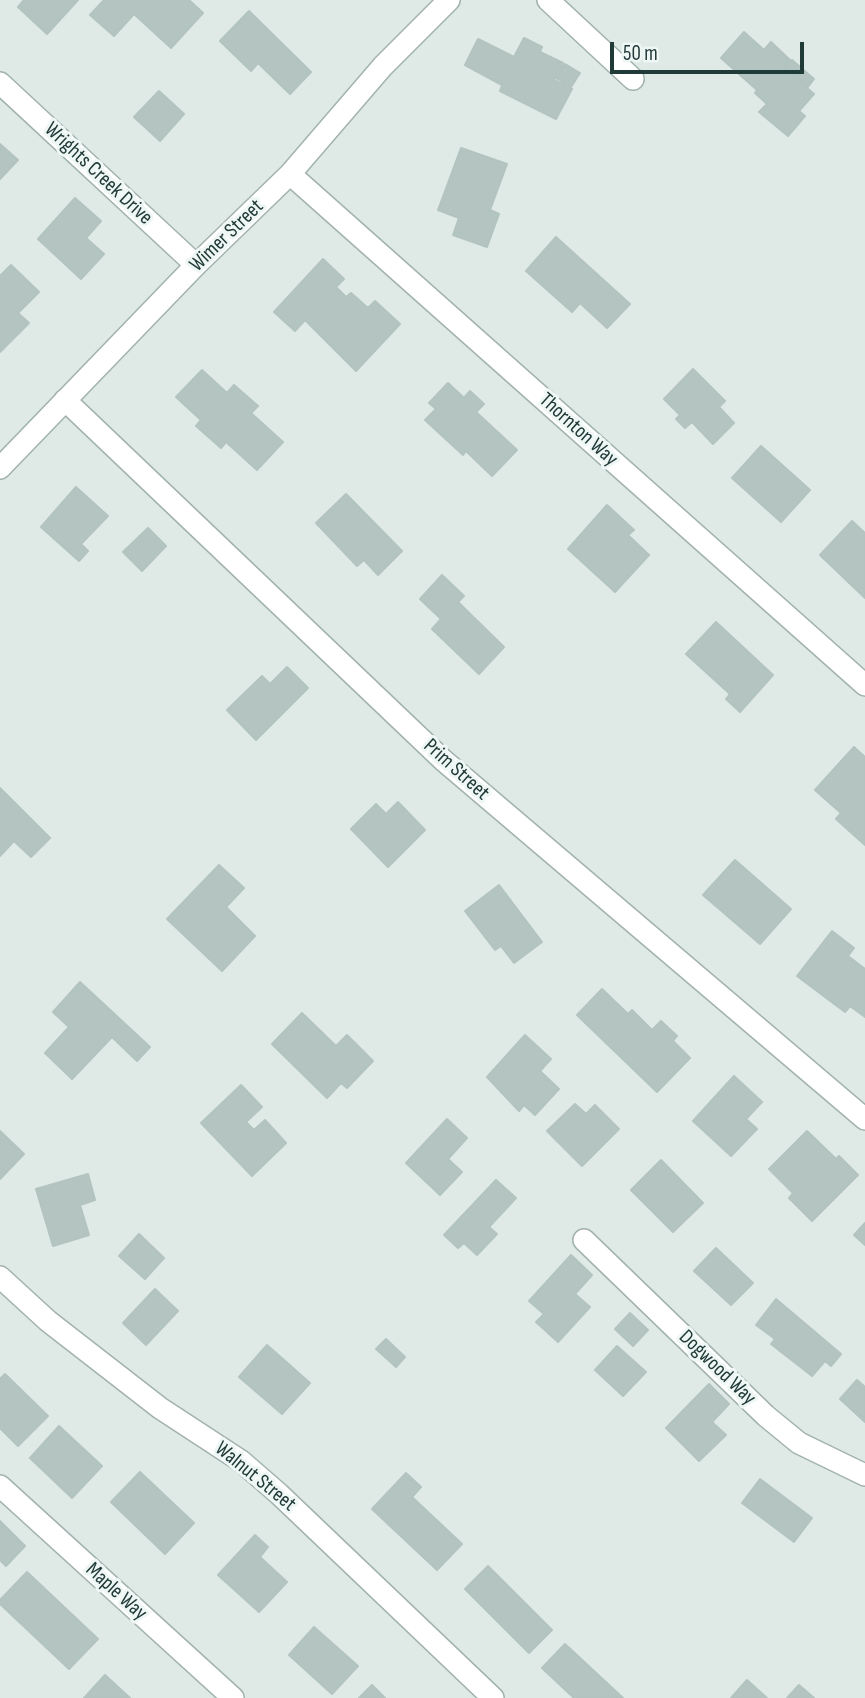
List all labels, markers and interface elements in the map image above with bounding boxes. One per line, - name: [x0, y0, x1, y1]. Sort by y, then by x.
- scale bar: [613, 28, 807, 72]
- text: 50 m: [623, 41, 658, 66]
- street label: Wrights Creek Drive: [39, 117, 157, 231]
- street label: Wimer Street: [185, 195, 269, 277]
- street label: Thornton Way: [533, 388, 623, 472]
- street label: Prim Street: [418, 734, 494, 806]
- street label: Dogwood Way: [673, 1325, 761, 1411]
- street label: Walnut Street: [209, 1437, 301, 1517]
- street label: Maple Way: [80, 1558, 152, 1626]

